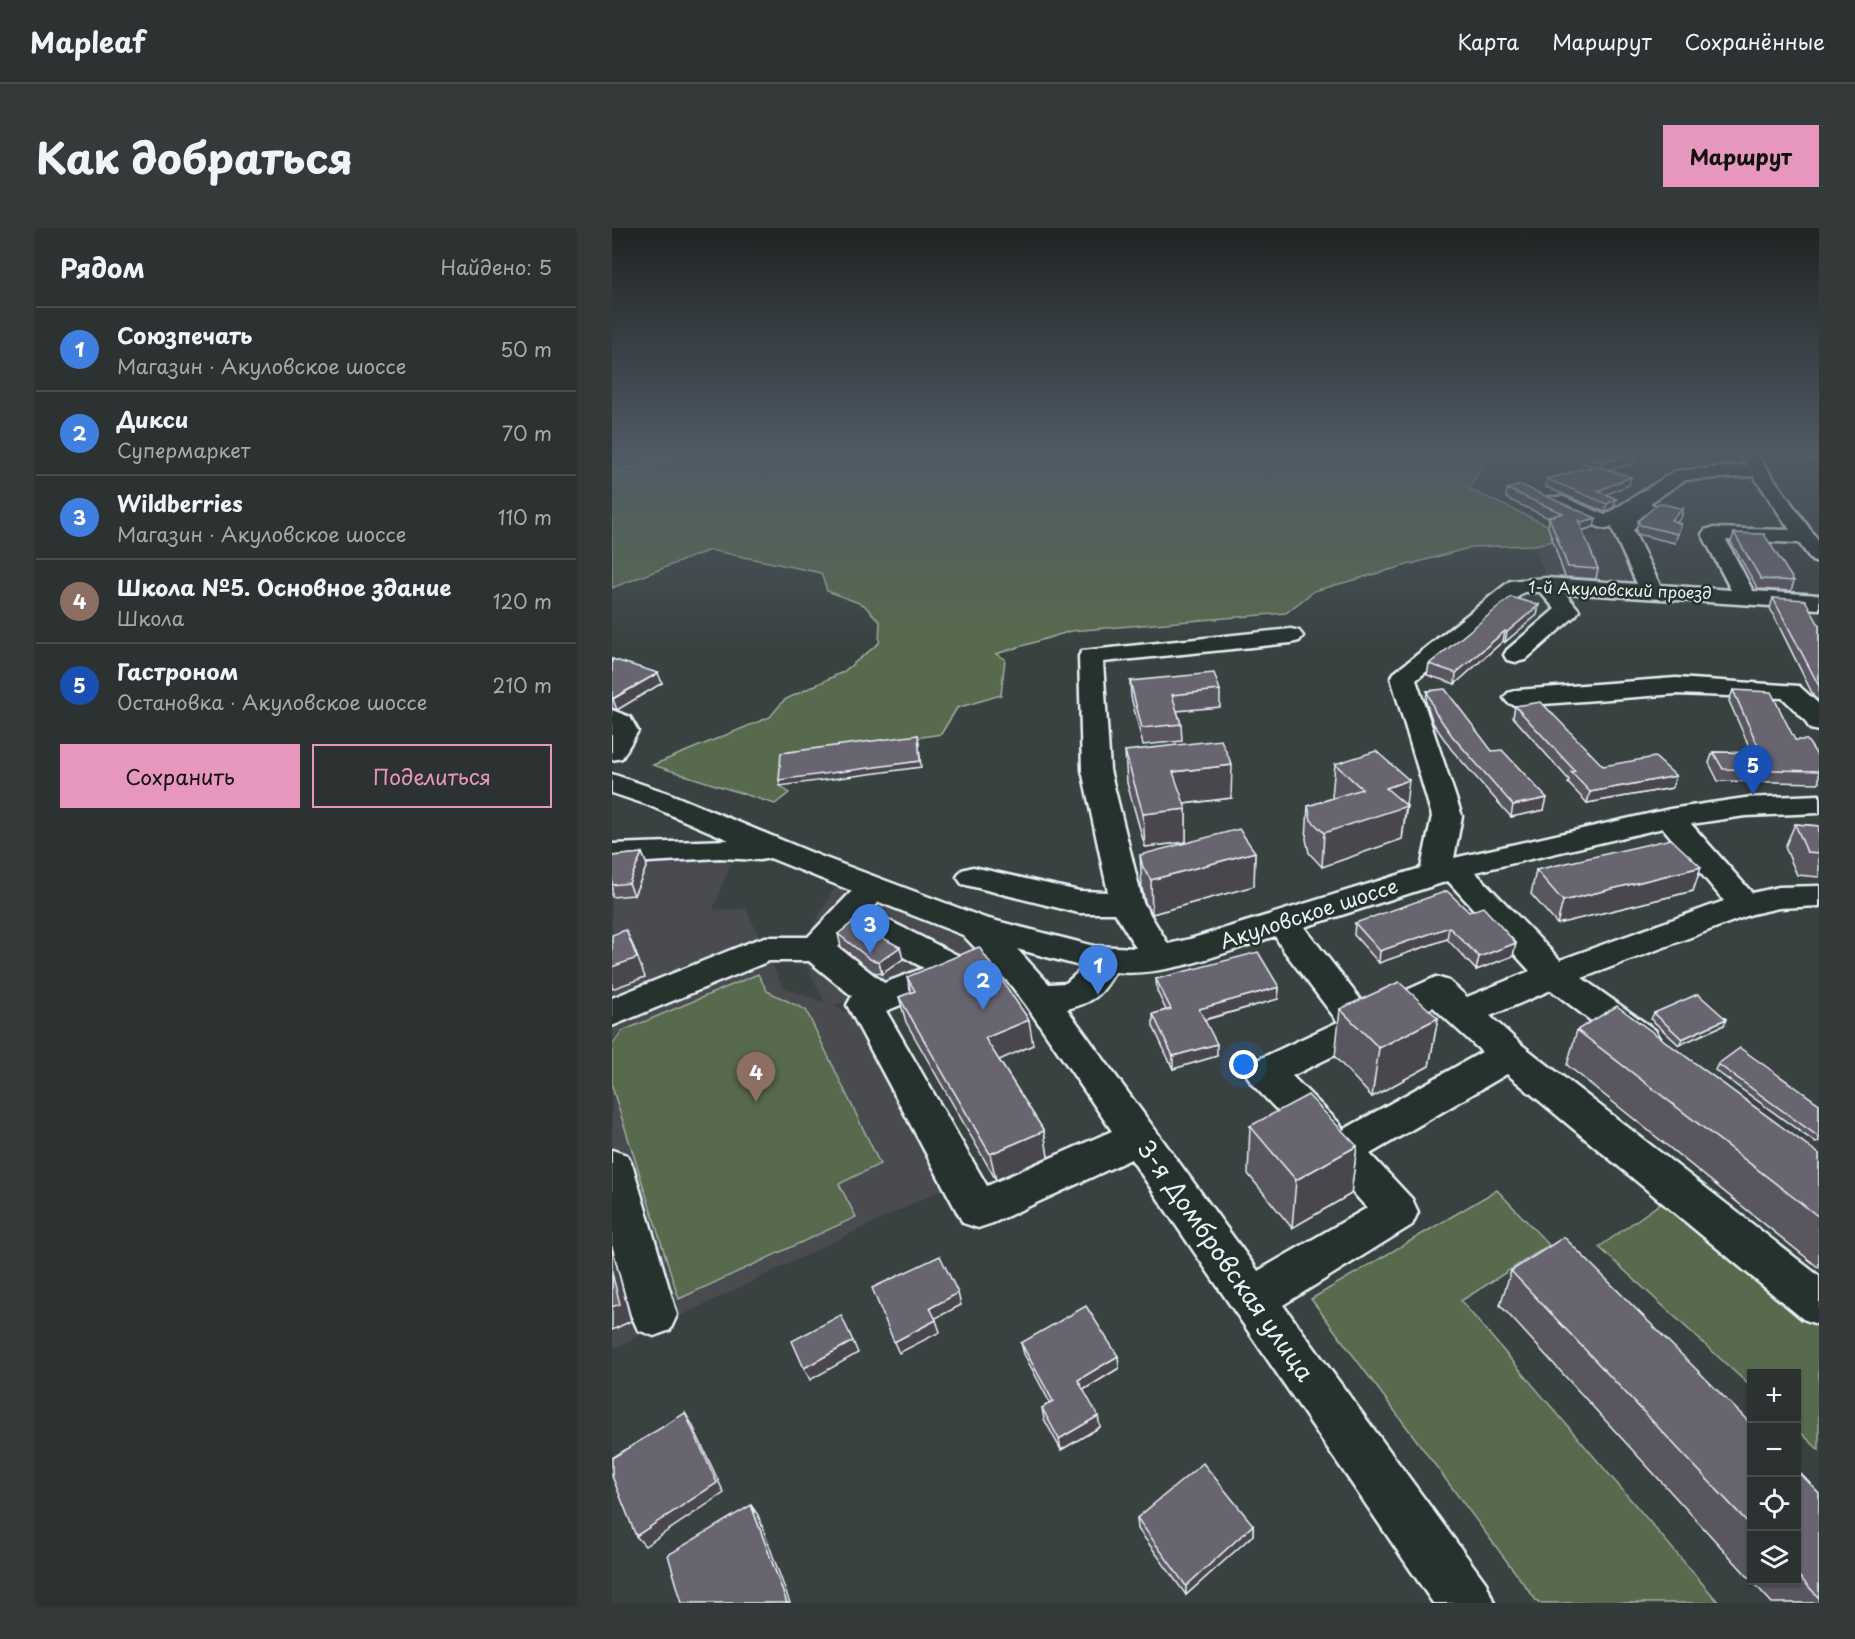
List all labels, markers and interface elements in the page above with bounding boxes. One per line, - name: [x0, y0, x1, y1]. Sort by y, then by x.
- text: Mapleaf: [30, 20, 146, 63]
- text: Карта: [1458, 25, 1519, 57]
- text: Маршрут: [1552, 25, 1652, 57]
- text: Сохранённые: [1685, 25, 1825, 57]
- text: Как добраться: [36, 125, 353, 188]
- button: Маршрут: [1663, 125, 1819, 187]
- text: Рядом: [60, 248, 145, 287]
- text: Найдено: 5: [441, 252, 552, 282]
- text: Союзпечать: [117, 318, 252, 351]
- text: 1: [75, 334, 84, 364]
- text: 50 m: [500, 334, 552, 364]
- text: Магазин · Акуловское шоссе: [117, 351, 406, 381]
- text: Дикси: [117, 402, 188, 435]
- text: 2: [72, 418, 87, 448]
- text: 70 m: [502, 418, 552, 448]
- text: Супермаркет: [117, 435, 250, 465]
- text: Wildberries: [117, 486, 243, 519]
- text: 3: [73, 502, 86, 532]
- text: 110 m: [498, 502, 552, 532]
- text: Магазин · Акуловское шоссе: [117, 519, 406, 549]
- text: Школа №5. Основное здание: [117, 570, 451, 603]
- street label: 1-й Акуловский проезд: [1528, 574, 1712, 604]
- text: 4: [73, 586, 86, 616]
- text: 120 m: [493, 586, 552, 616]
- text: Школа: [117, 603, 184, 633]
- text: Гастроном: [117, 654, 238, 687]
- text: 5: [73, 670, 86, 700]
- text: 210 m: [493, 670, 552, 700]
- text: Остановка · Акуловское шоссе: [117, 687, 427, 717]
- button: Сохранить: [60, 744, 300, 808]
- button: Поделиться: [312, 744, 552, 808]
- pin: 5: [1734, 746, 1772, 795]
- street label: Акуловское шоссе: [1216, 870, 1402, 956]
- pin: 3: [850, 904, 890, 954]
- pin: 1: [1078, 946, 1118, 995]
- pin: 2: [964, 960, 1003, 1010]
- your location: [1229, 1050, 1258, 1079]
- pin: 4: [736, 1052, 776, 1102]
- street label: 3-я Домбровская улица: [1129, 1132, 1324, 1388]
- map controls: [1747, 1369, 1801, 1585]
- button: +: [1747, 1369, 1801, 1423]
- button: −: [1747, 1423, 1801, 1477]
- button: locate: [1747, 1477, 1801, 1531]
- button: layers: [1747, 1531, 1801, 1585]

